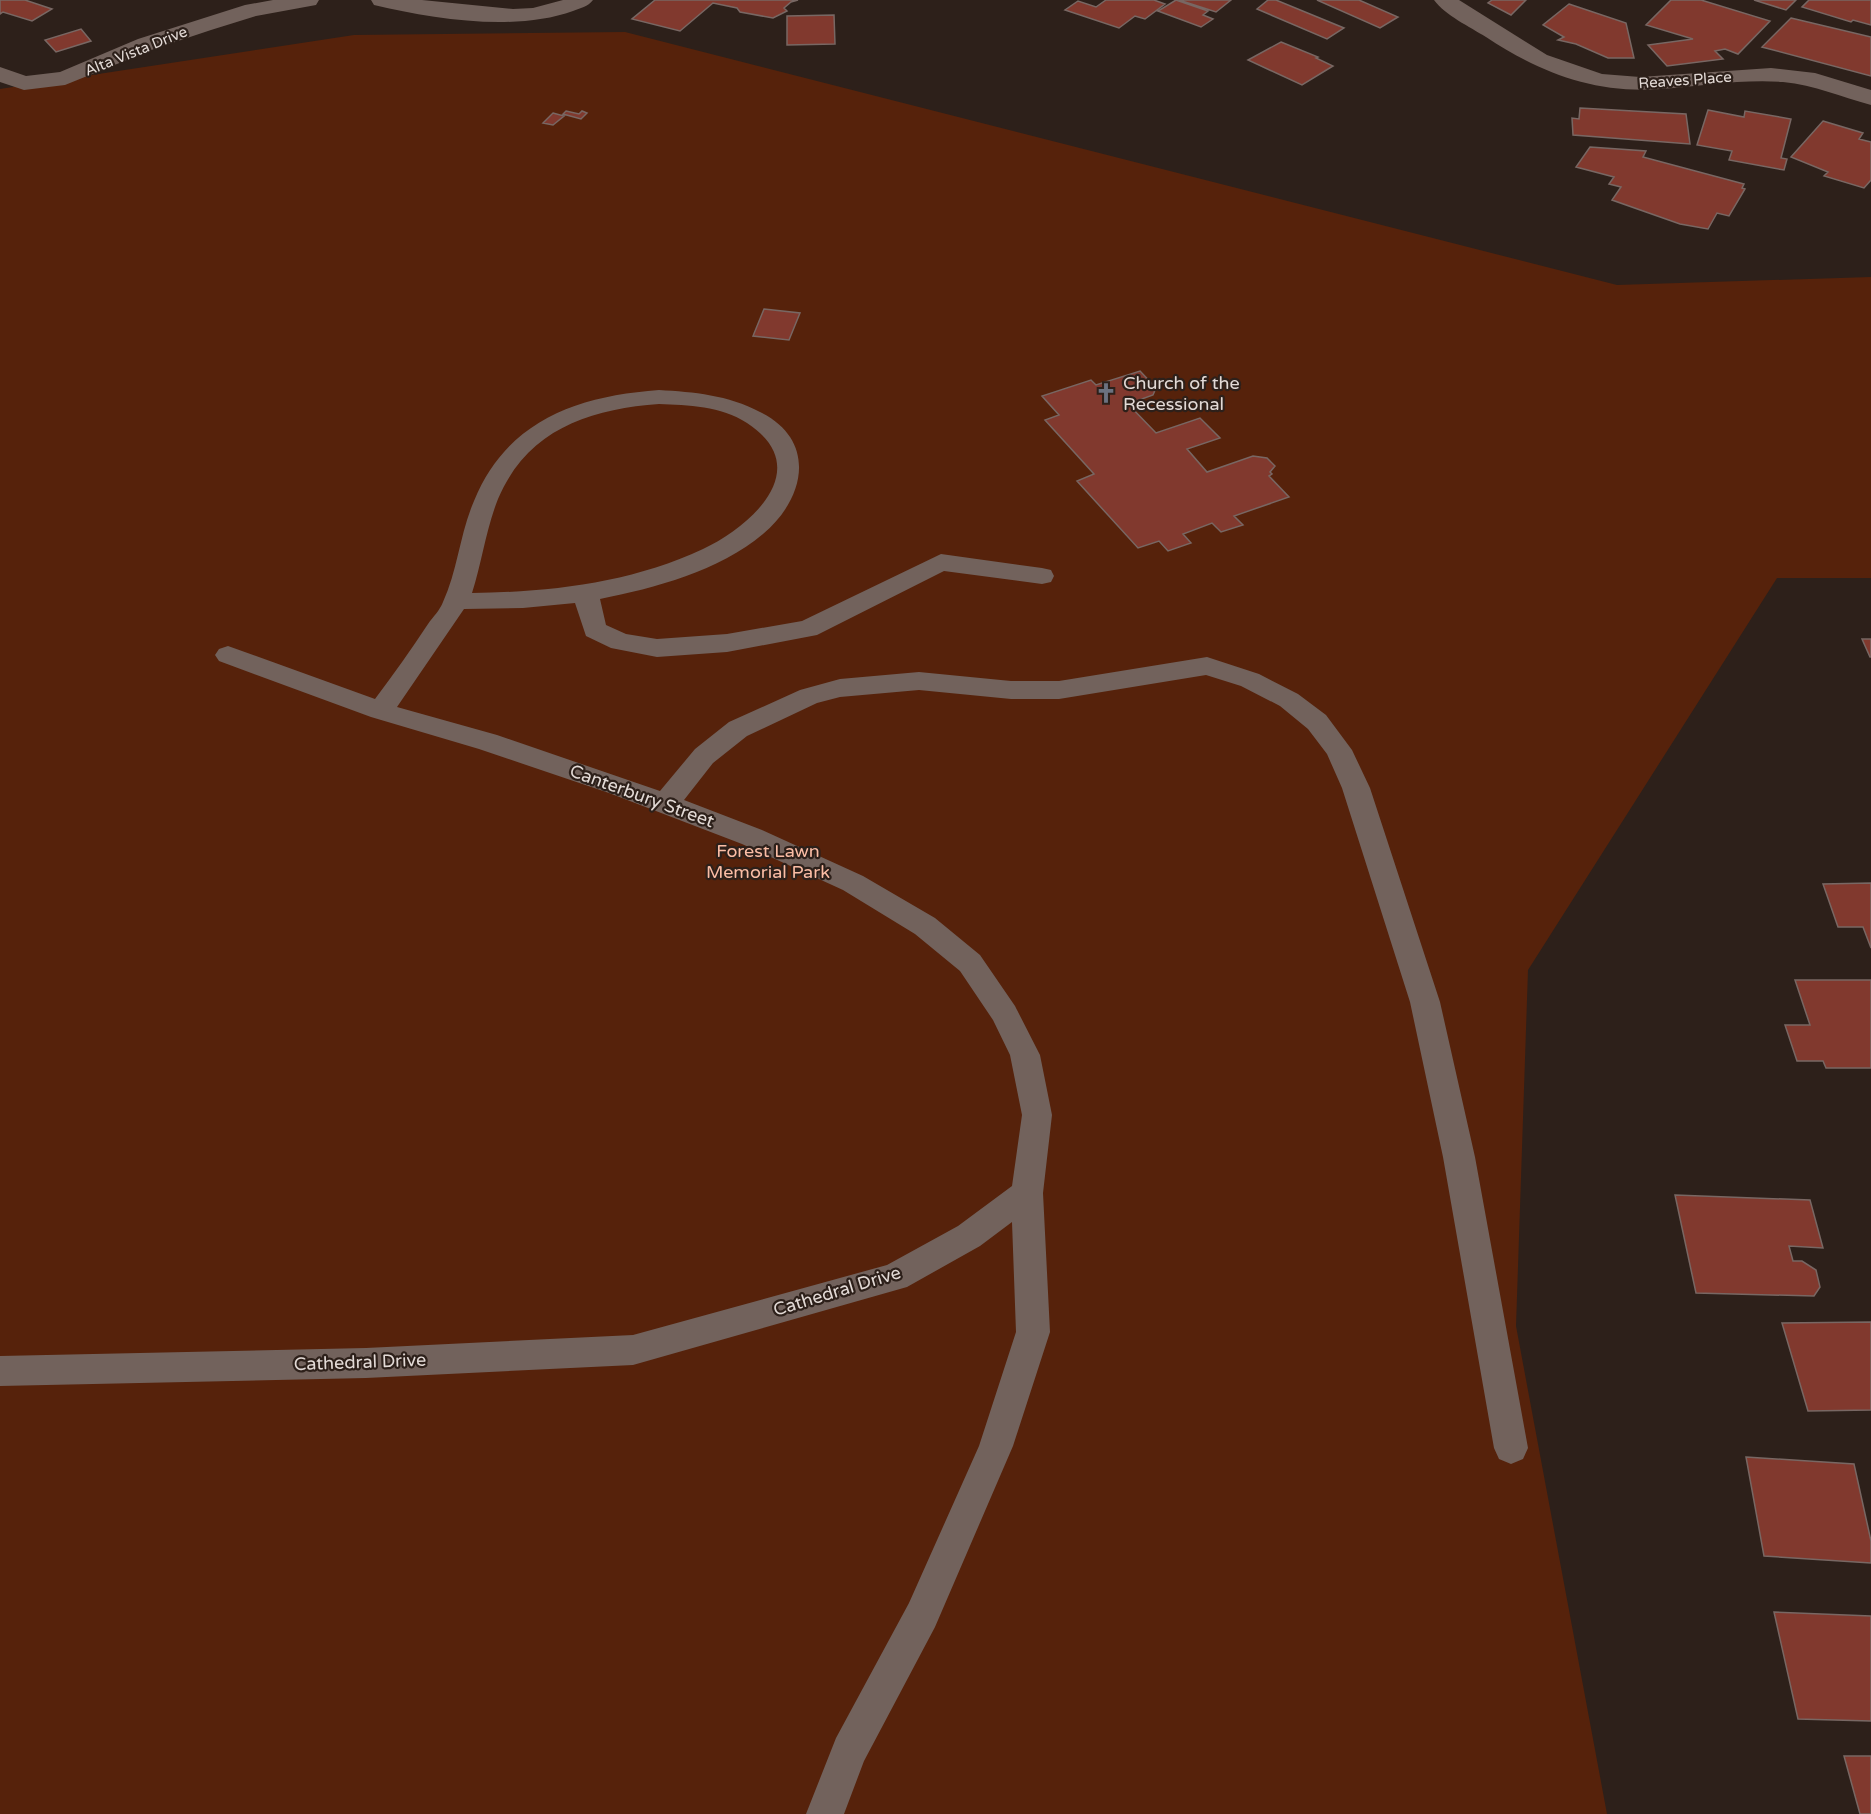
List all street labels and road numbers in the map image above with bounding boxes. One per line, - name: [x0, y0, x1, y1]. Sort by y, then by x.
- street label: Alta Vista Drive: [82, 22, 190, 80]
- street label: Reaves Place: [1638, 68, 1732, 92]
- street label: Canterbury Street: [567, 760, 717, 832]
- street label: Cathedral Drive: [771, 1261, 903, 1321]
- street label: Cathedral Drive: [294, 1349, 426, 1375]

